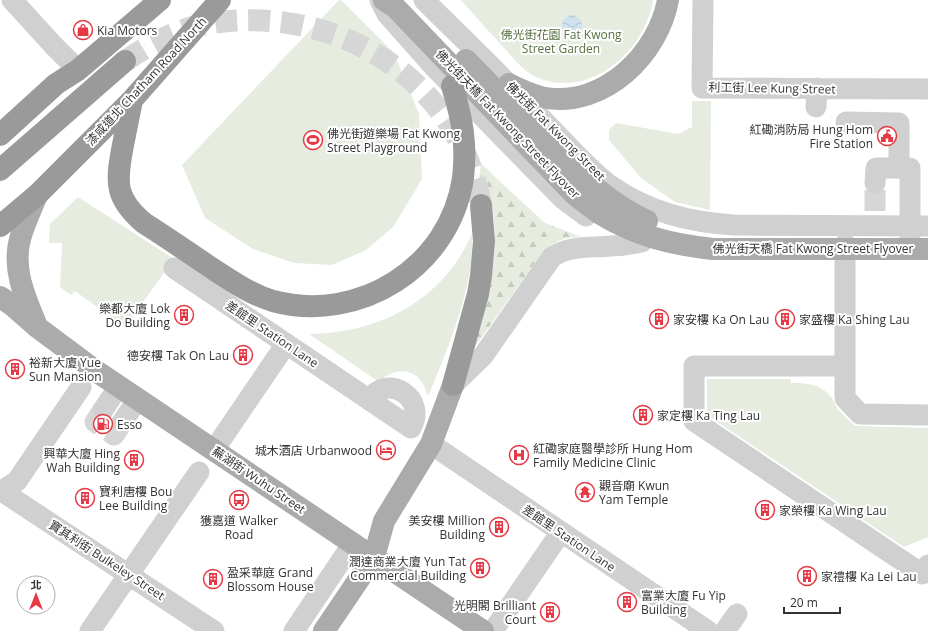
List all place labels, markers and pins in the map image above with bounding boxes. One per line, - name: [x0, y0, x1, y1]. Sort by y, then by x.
- shop icon: Kia Motors: [72, 19, 94, 41]
- place label: Kia Motors: [97, 22, 158, 39]
- place label: 紅磡消防局 Hung Hom Fire Station: [750, 121, 873, 152]
- place label: 佛光街遊樂場 Fat Kwong Street Playground: [327, 125, 461, 156]
- public building icon: 紅磡消防局 Hung Hom Fire Station: [876, 125, 898, 147]
- sports icon: 佛光街遊樂場 Fat Kwong Street Playground: [302, 129, 324, 151]
- place label: 樂都大廈 Lok Do Building: [99, 300, 171, 331]
- building icon: 樂都大廈 Lok Do Building: [173, 304, 195, 326]
- building icon: 家安樓 Ka On Lau: [648, 308, 670, 330]
- building icon: 家盛樓 Ka Shing Lau: [774, 308, 796, 330]
- place label: 家安樓 Ka On Lau: [673, 311, 769, 328]
- place label: 家盛樓 Ka Shing Lau: [799, 311, 910, 328]
- building icon: 德安樓 Tak On Lau: [232, 344, 254, 366]
- place label: 德安樓 Tak On Lau: [127, 347, 229, 364]
- place label: 裕新大廈 Yue Sun Mansion: [29, 354, 102, 385]
- building icon: 裕新大廈 Yue Sun Mansion: [4, 358, 26, 380]
- building icon: 家定樓 Ka Ting Lau: [632, 404, 654, 426]
- place label: 家定樓 Ka Ting Lau: [657, 407, 760, 424]
- fuel station icon: Esso: [92, 413, 114, 435]
- place label: Esso: [117, 416, 142, 433]
- hotel icon: 城木酒店 Urbanwood: [375, 439, 397, 461]
- place label: 紅磡家庭醫學診所 Hung Hom Family Medicine Clinic: [533, 440, 693, 471]
- place label: 城木酒店 Urbanwood: [255, 442, 372, 459]
- hospital icon: 紅磡家庭醫學診所 Hung Hom Family Medicine Clinic: [508, 444, 530, 466]
- place label: 興華大廈 Hing Wah Building: [43, 445, 120, 476]
- building icon: 興華大廈 Hing Wah Building: [123, 449, 145, 471]
- place label: 觀音廟 Kwun Yam Temple: [599, 477, 669, 508]
- temple icon: 觀音廟 Kwun Yam Temple: [574, 481, 596, 503]
- place label: 寶利唐樓 Bou Lee Building: [99, 483, 172, 514]
- building icon: 寶利唐樓 Bou Lee Building: [74, 487, 96, 509]
- bus stop icon: 獲嘉道 Walker Road: [228, 489, 250, 511]
- building icon: 家榮樓 Ka Wing Lau: [754, 499, 776, 521]
- place label: 家榮樓 Ka Wing Lau: [779, 502, 887, 519]
- place label: 獲嘉道 Walker Road: [200, 512, 278, 543]
- place label: 美安樓 Million Building: [408, 512, 485, 543]
- building icon: 美安樓 Million Building: [488, 516, 510, 538]
- place label: 潤達商業大廈 Yun Tat Commercial Building: [349, 553, 466, 584]
- building icon: 潤達商業大廈 Yun Tat Commercial Building: [469, 557, 491, 579]
- place label: 盈采華庭 Grand Blossom House: [227, 564, 314, 595]
- building icon: 家禮樓 Ka Lei Lau: [796, 565, 818, 587]
- building icon: 盈采華庭 Grand Blossom House: [202, 568, 224, 590]
- place label: 家禮樓 Ka Lei Lau: [821, 568, 917, 585]
- place label: 富業大廈 Fu Yip Building: [641, 587, 726, 618]
- building icon: 富業大廈 Fu Yip Building: [616, 591, 638, 613]
- place label: 光明閣 Brilliant Court: [454, 597, 536, 628]
- building icon: 光明閣 Brilliant Court: [539, 601, 561, 623]

